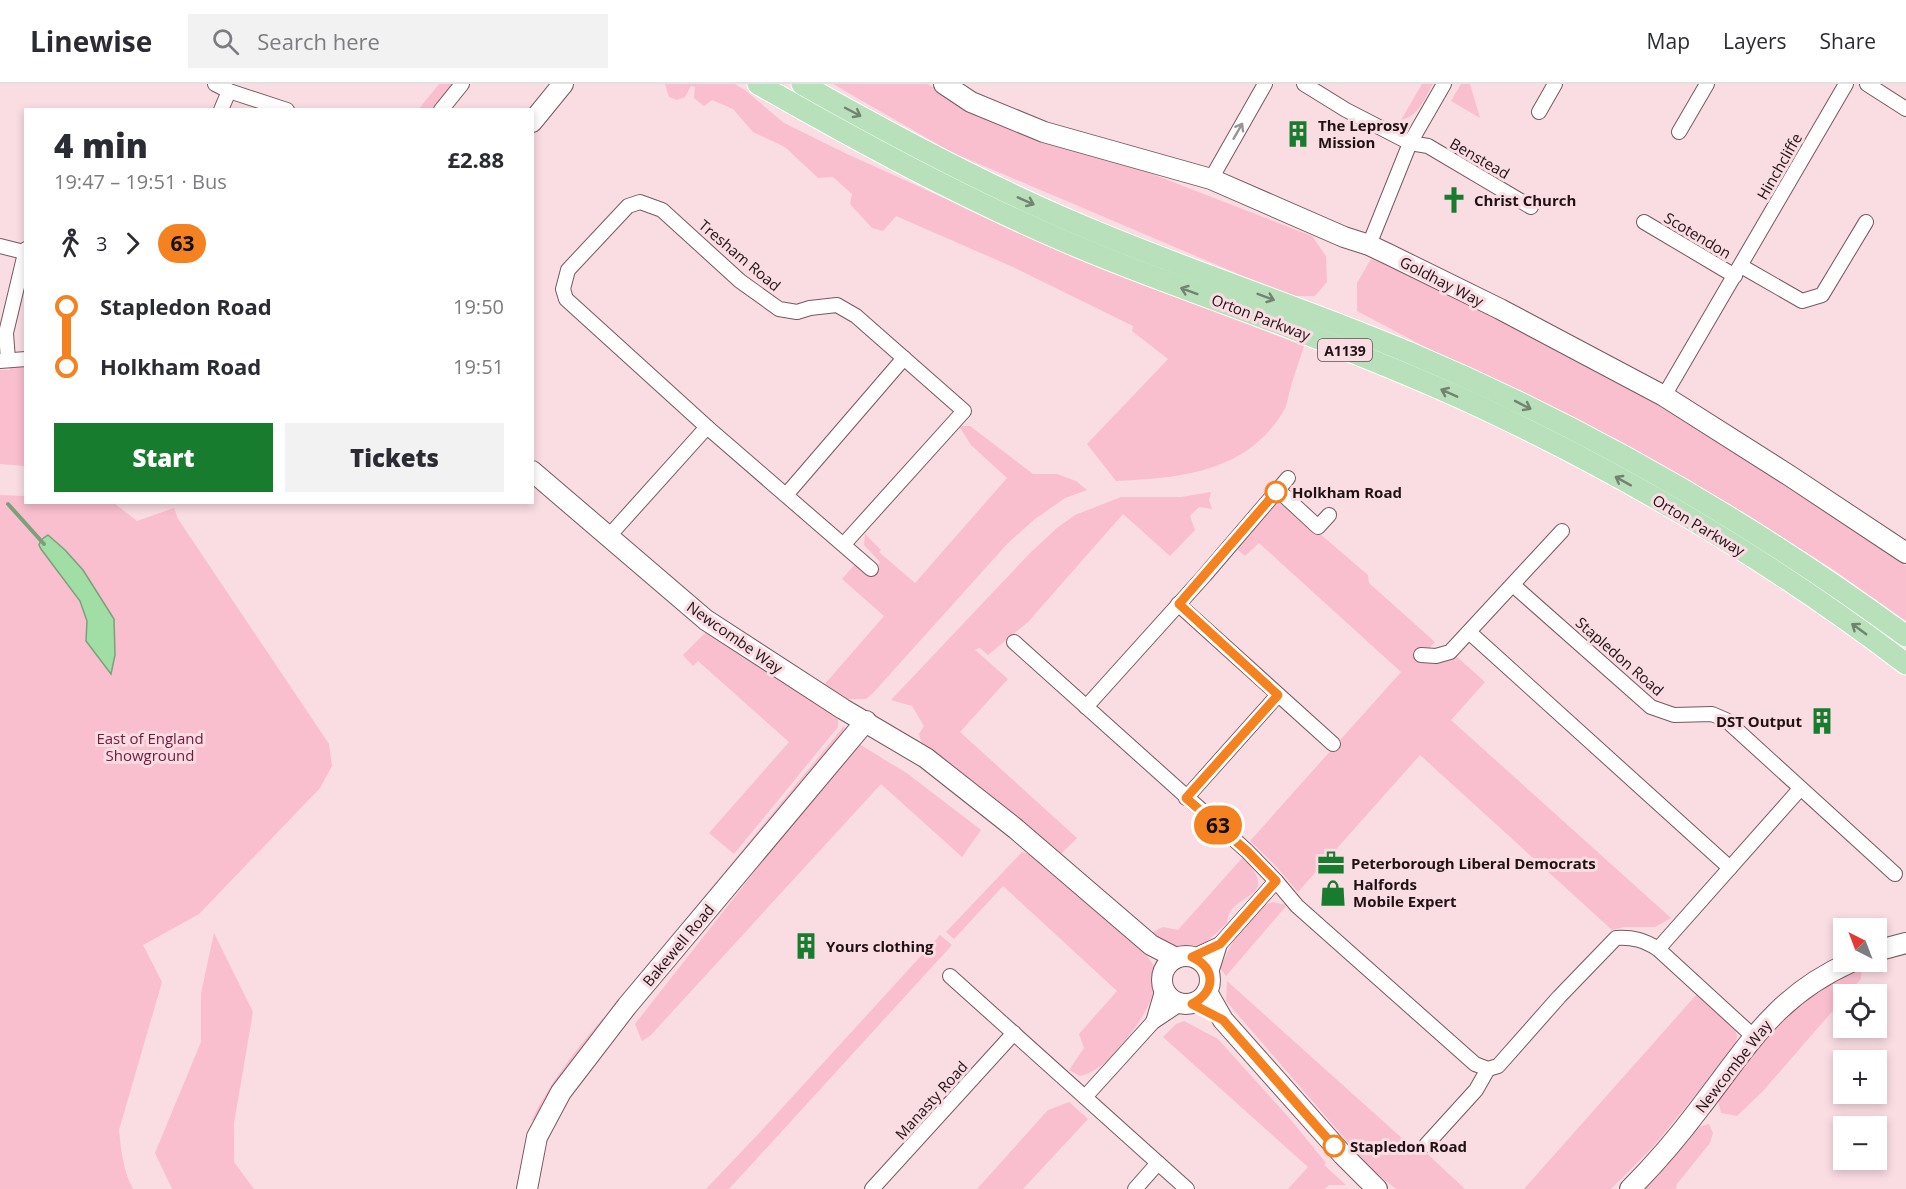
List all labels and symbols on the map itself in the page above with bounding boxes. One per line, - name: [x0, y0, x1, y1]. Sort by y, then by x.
- one-way arrow: [843, 107, 861, 118]
- place label: The Leprosy Mission: [1318, 115, 1409, 152]
- building icon: The Leprosy Mission: [1283, 119, 1313, 149]
- one-way arrow: [1232, 123, 1244, 140]
- street label: Hinchcliffe: [1752, 129, 1806, 203]
- street label: Benstead: [1447, 133, 1513, 183]
- church icon: Christ Church: [1439, 185, 1469, 215]
- place label: Christ Church: [1474, 190, 1576, 210]
- one-way arrow: [1017, 196, 1035, 207]
- street label: Scotendon: [1661, 207, 1735, 263]
- street label: Tresham Road: [695, 215, 785, 295]
- street label: Goldhay Way: [1397, 251, 1488, 311]
- one-way arrow: [1180, 284, 1199, 295]
- street label: Orton Parkway: [1209, 289, 1314, 345]
- one-way arrow: [1256, 292, 1275, 303]
- road number: A1139: [1318, 339, 1372, 361]
- one-way arrow: [1440, 387, 1458, 399]
- one-way arrow: [1514, 399, 1532, 411]
- one-way arrow: [1615, 475, 1632, 487]
- marker: Holkham Road: [1265, 481, 1287, 503]
- place label: Holkham Road: [1292, 482, 1402, 502]
- street label: Orton Parkway: [1649, 490, 1749, 561]
- street label: Newcombe Way: [683, 597, 787, 678]
- street label: Stapledon Road: [1572, 612, 1668, 700]
- one-way arrow: [1851, 623, 1867, 635]
- building icon: DST Output: [1807, 706, 1837, 736]
- place label: DST Output: [1716, 711, 1802, 731]
- park label: East of England Showground: [96, 728, 204, 765]
- line badge: 63: [1191, 806, 1245, 844]
- office icon: Peterborough Liberal Democrats: [1316, 848, 1346, 878]
- place label: Peterborough Liberal Democrats: [1351, 853, 1596, 873]
- place label: Halfords Mobile Expert: [1353, 874, 1457, 911]
- shop icon: Halfords Mobile Expert: [1318, 878, 1348, 908]
- street label: Bakewell Road: [638, 900, 718, 990]
- north arrow: [1833, 918, 1887, 972]
- building icon: Yours clothing: [791, 931, 821, 961]
- place label: Yours clothing: [826, 936, 934, 956]
- street label: Newcombe Way: [1690, 1015, 1776, 1117]
- street label: Manasty Road: [890, 1056, 972, 1144]
- marker: Stapledon Road: [1323, 1135, 1345, 1157]
- place label: Stapledon Road: [1350, 1136, 1467, 1156]

